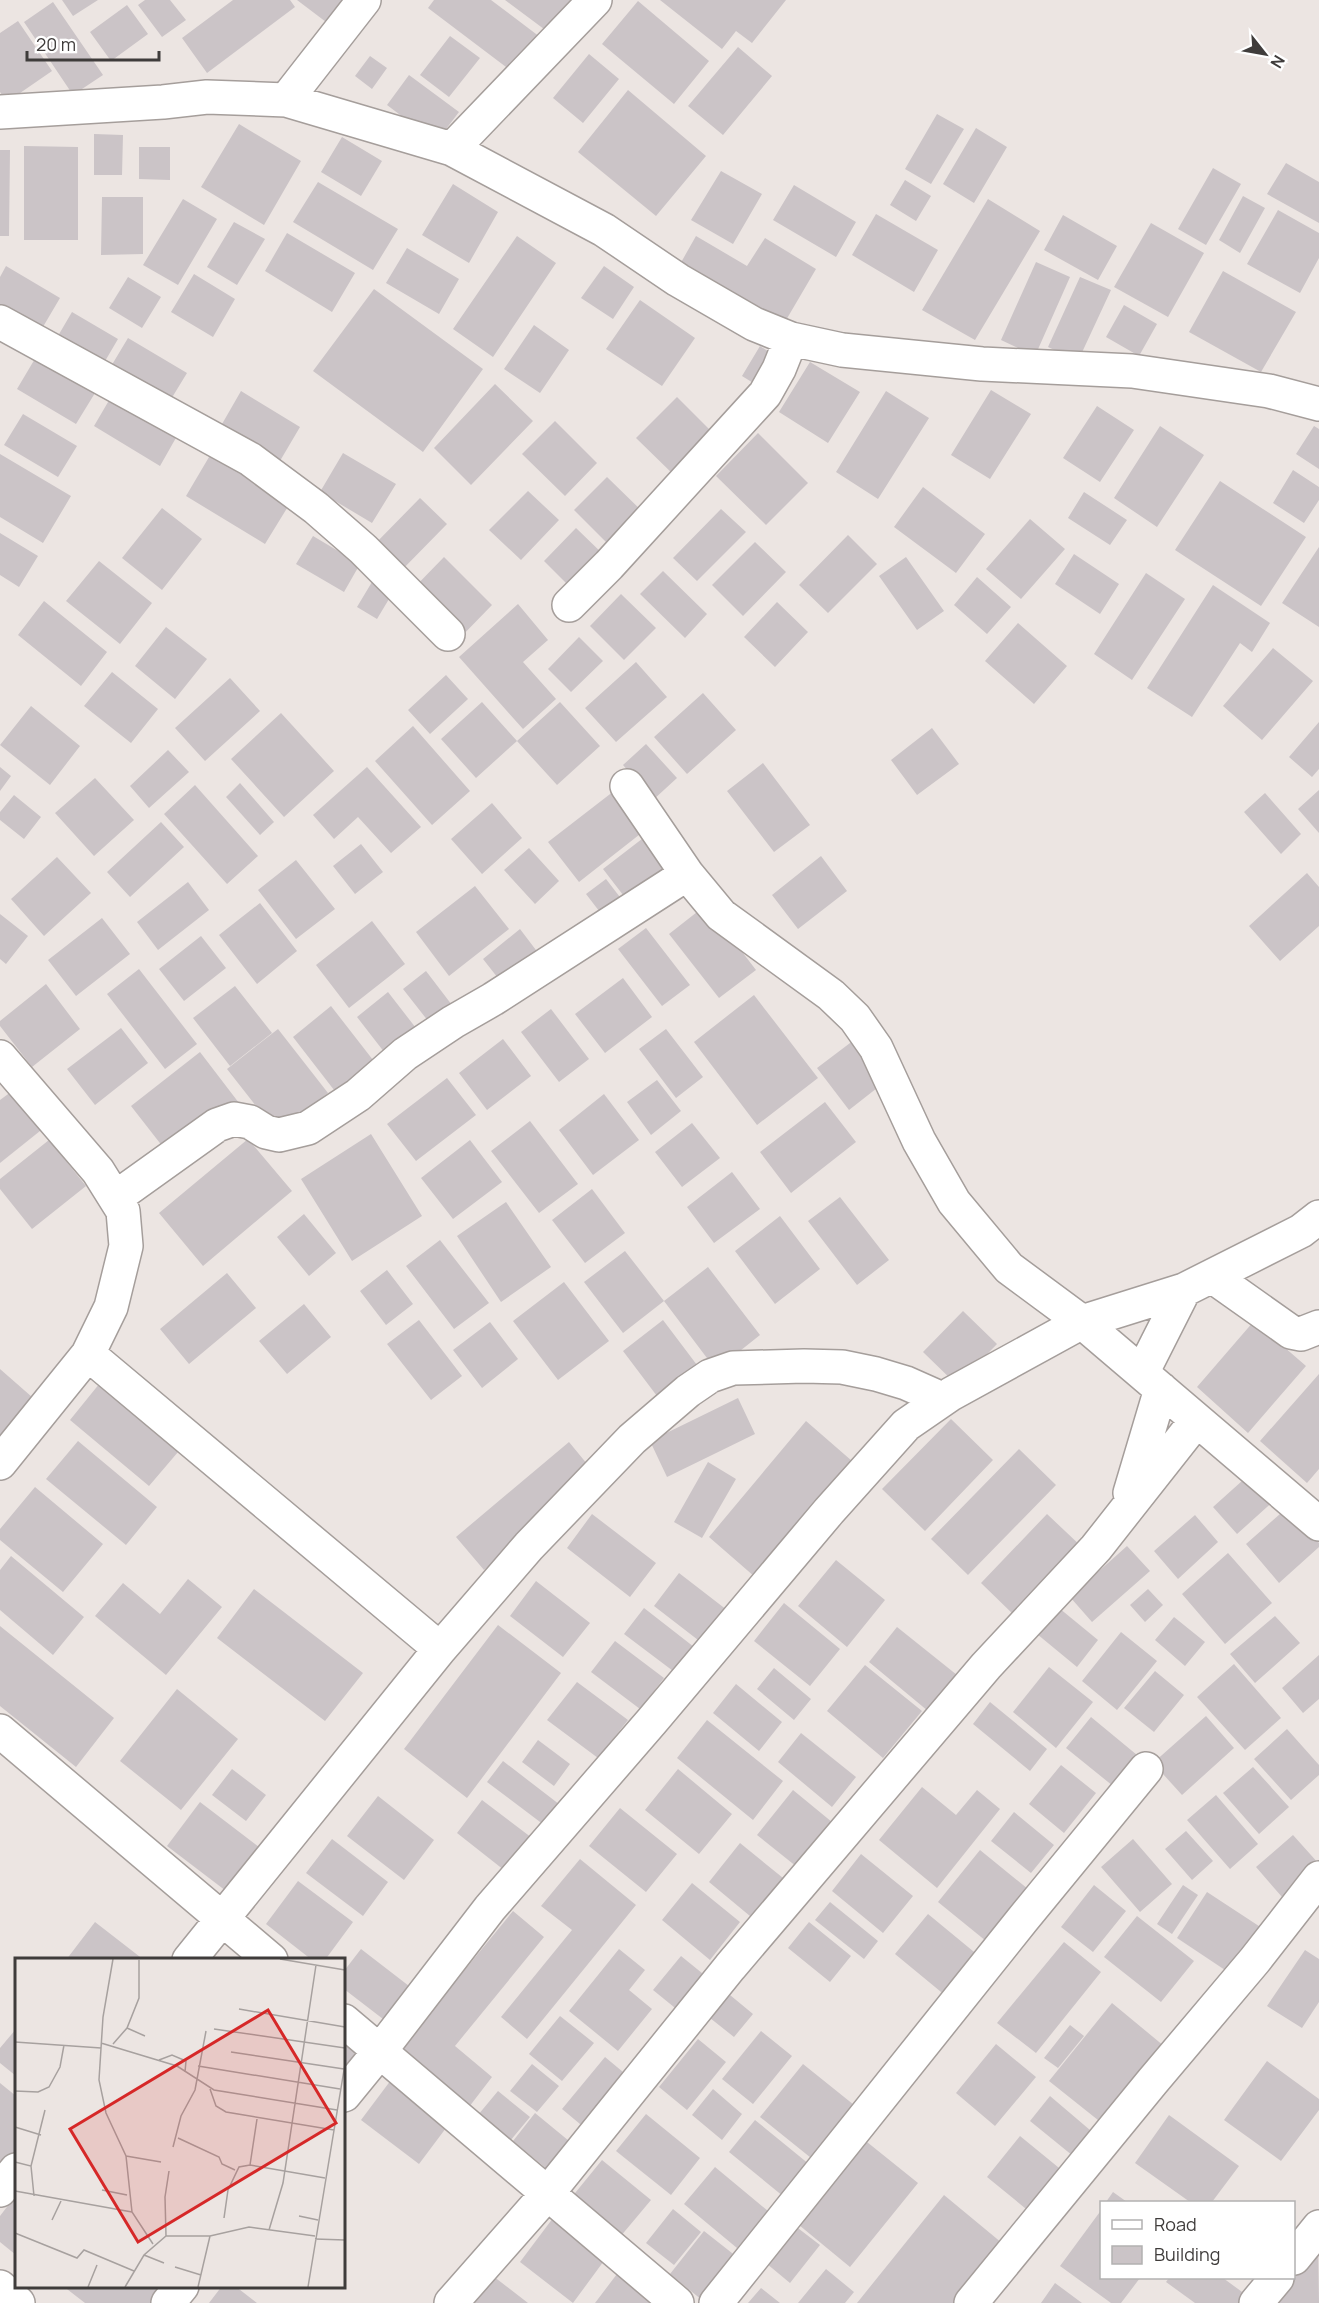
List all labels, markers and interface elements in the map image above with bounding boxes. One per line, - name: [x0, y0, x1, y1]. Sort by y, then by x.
- scale bar: [27, 24, 159, 62]
- north arrow: [1235, 24, 1295, 84]
- text: 20 m: [36, 32, 76, 56]
- text: N: [1265, 51, 1290, 72]
- inset map: [15, 1958, 345, 2288]
- legend: [1100, 2201, 1295, 2279]
- text: Road: [1154, 2212, 1197, 2236]
- text: Building: [1154, 2242, 1220, 2266]

